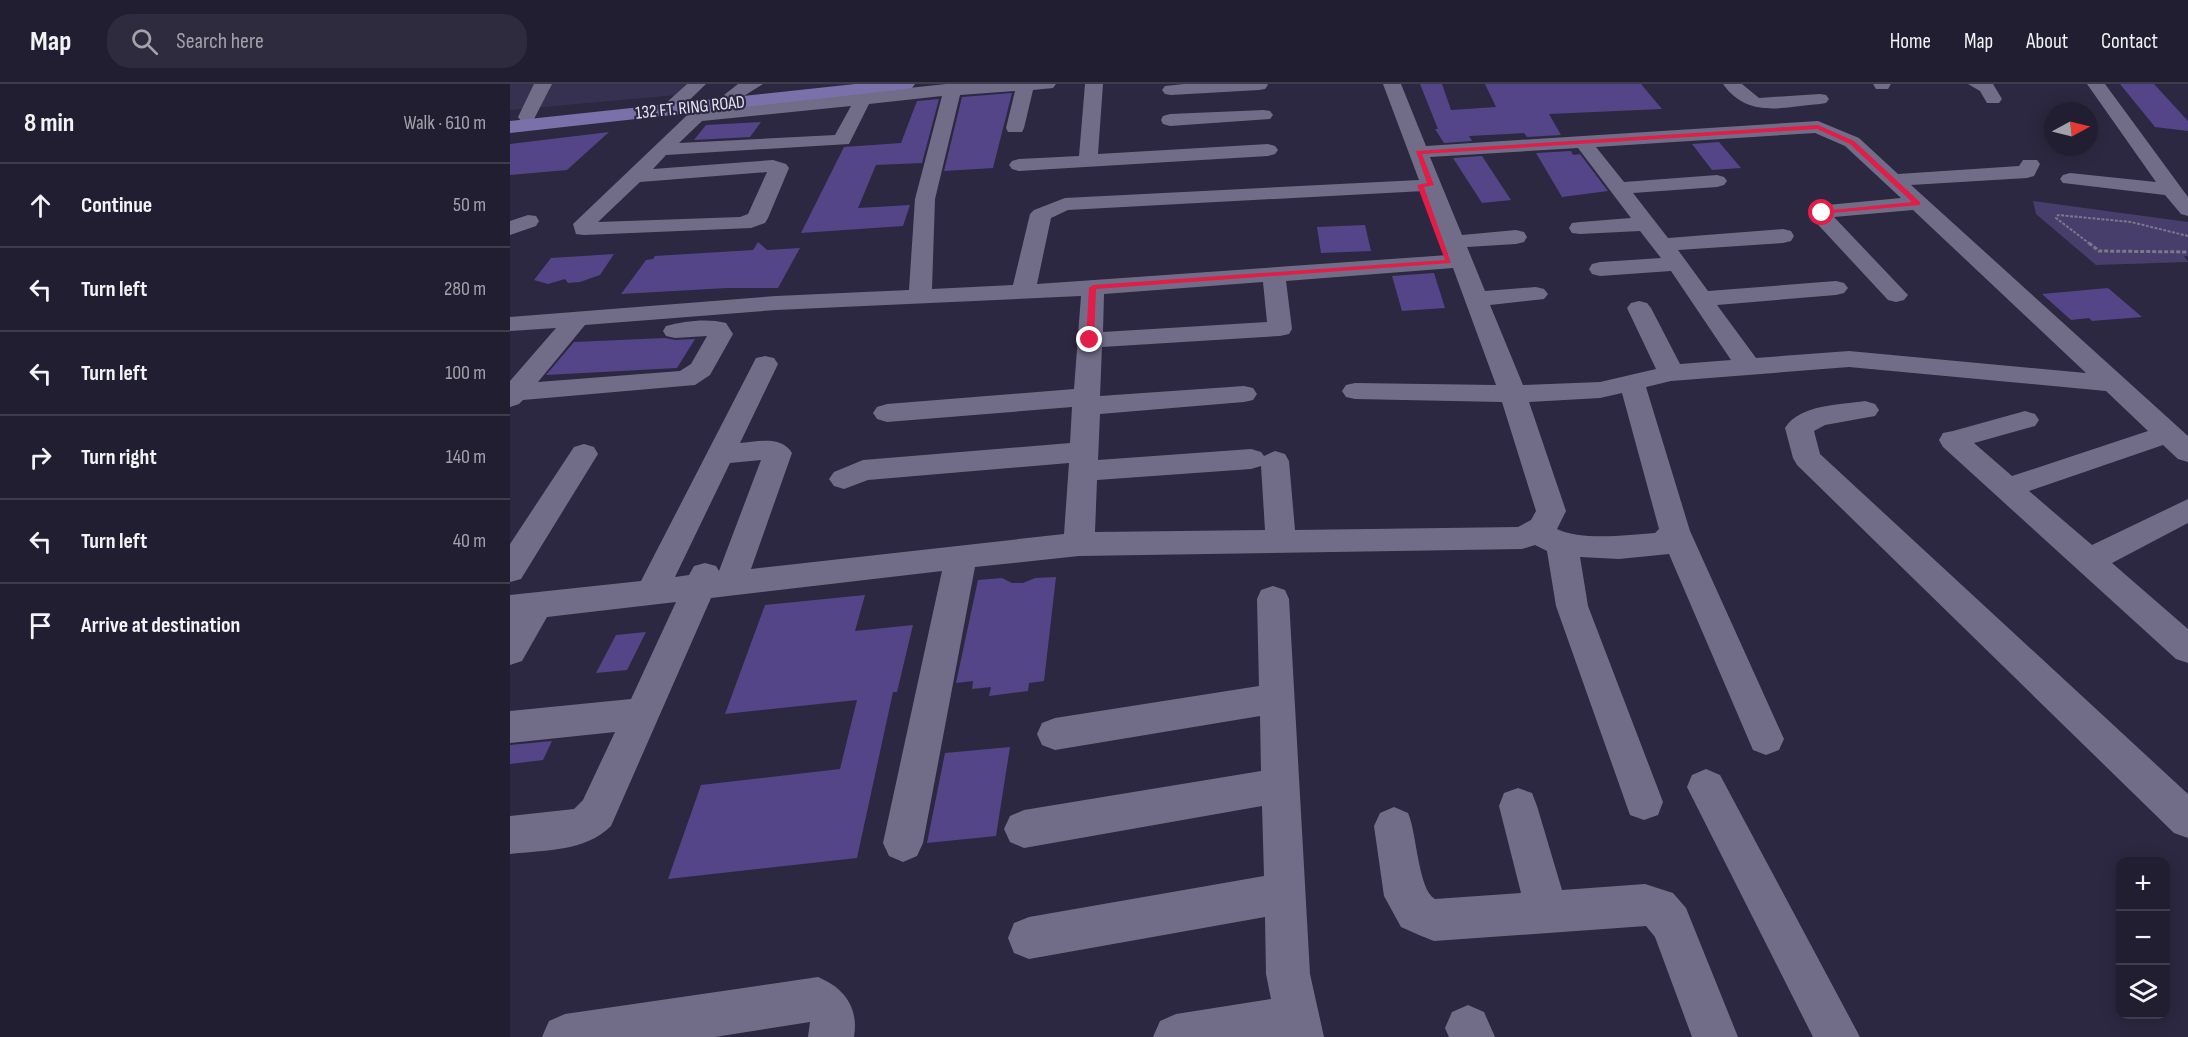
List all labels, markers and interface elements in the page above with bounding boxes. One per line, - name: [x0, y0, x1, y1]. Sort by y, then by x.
- search box: [107, 14, 527, 68]
- text: Map: [30, 25, 71, 58]
- icon: search: [128, 25, 161, 58]
- text: Search here: [176, 28, 264, 55]
- text: Home: [1890, 29, 1931, 54]
- text: Map: [1964, 29, 1993, 54]
- text: About: [2026, 29, 2068, 54]
- text: Contact: [2101, 29, 2158, 54]
- street label: 132 FT. RING ROAD: [634, 91, 746, 124]
- north arrow: [2044, 102, 2098, 156]
- text: 8 min: [24, 108, 74, 139]
- text: Walk · 610 m: [403, 111, 486, 135]
- icon: ahead: [24, 189, 57, 222]
- text: Continue: [81, 192, 152, 219]
- text: 50 m: [453, 193, 486, 217]
- route start: [1808, 199, 1834, 225]
- icon: left: [24, 273, 57, 306]
- text: Turn left: [81, 276, 147, 303]
- text: 280 m: [444, 277, 486, 301]
- route end: [1076, 326, 1102, 352]
- icon: left: [24, 357, 57, 390]
- text: Turn left: [81, 360, 147, 387]
- text: 100 m: [445, 361, 486, 385]
- icon: right: [24, 441, 57, 474]
- text: Turn right: [81, 444, 157, 471]
- text: 140 m: [446, 445, 486, 469]
- icon: left: [24, 525, 57, 558]
- text: Turn left: [81, 528, 147, 555]
- text: 40 m: [453, 529, 486, 553]
- icon: arrive: [24, 609, 57, 642]
- text: Arrive at destination: [81, 612, 240, 639]
- map controls: [2116, 857, 2170, 1019]
- button: +: [2116, 857, 2170, 911]
- button: −: [2116, 911, 2170, 965]
- button: layers: [2116, 965, 2170, 1019]

